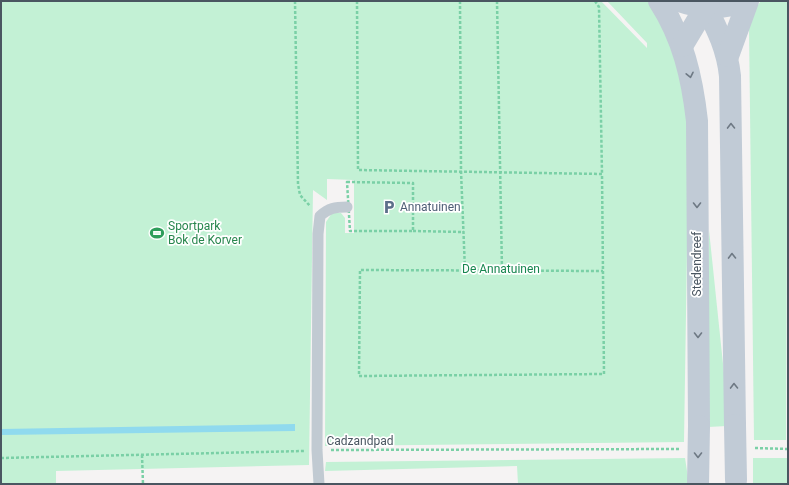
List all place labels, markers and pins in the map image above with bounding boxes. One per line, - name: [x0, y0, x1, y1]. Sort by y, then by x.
- parking icon: Annatuinen: [381, 199, 397, 215]
- place label: Annatuinen: [400, 200, 461, 214]
- place label: Sportpark Bok de Korver: [168, 219, 242, 247]
- sports icon: Sportpark Bok de Korver: [149, 225, 165, 241]

